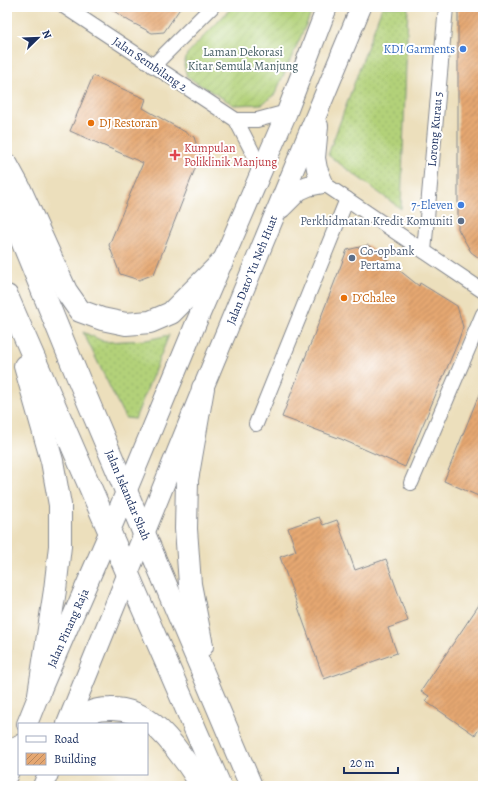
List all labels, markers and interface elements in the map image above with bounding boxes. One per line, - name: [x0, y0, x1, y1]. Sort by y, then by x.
- north arrow: [18, 18, 58, 58]
- text: N: [38, 28, 55, 41]
- street label: Jalan Sembilang 2: [110, 33, 191, 95]
- place label: KDI Garments: [384, 41, 455, 57]
- park label: Laman Dekorasi Kitar Semula Manjung: [188, 44, 298, 74]
- marker: KDI Garments: [458, 44, 468, 54]
- street label: Lorong Kurau 5: [424, 91, 446, 167]
- place label: DJ Restoran: [99, 115, 158, 131]
- marker: DJ Restoran: [86, 118, 96, 128]
- place label: Kumpulan Poliklinik Manjung: [184, 140, 277, 170]
- marker: Kumpulan Poliklinik Manjung: [169, 149, 181, 161]
- place label: 7-Eleven: [411, 197, 453, 213]
- marker: 7-Eleven: [456, 200, 466, 210]
- street label: Jalan Dato' Yu Neh Huat: [223, 213, 281, 327]
- place label: Perkhidmatan Kredit Komuniti: [300, 213, 453, 229]
- marker: Perkhidmatan Kredit Komuniti: [456, 216, 466, 226]
- place label: Co-opbank Pertama: [360, 243, 414, 273]
- marker: Co-opbank Pertama: [347, 253, 357, 263]
- place label: D’Chalee: [352, 290, 395, 306]
- marker: D’Chalee: [339, 293, 349, 303]
- street label: Jalan Iskandar Shah: [102, 447, 155, 543]
- street label: Jalan Pinang Raja: [43, 586, 93, 670]
- legend: [18, 723, 148, 775]
- text: Road: [54, 731, 80, 747]
- scale bar: [344, 749, 398, 775]
- text: Building: [54, 751, 96, 767]
- text: 20 m: [350, 755, 374, 771]

